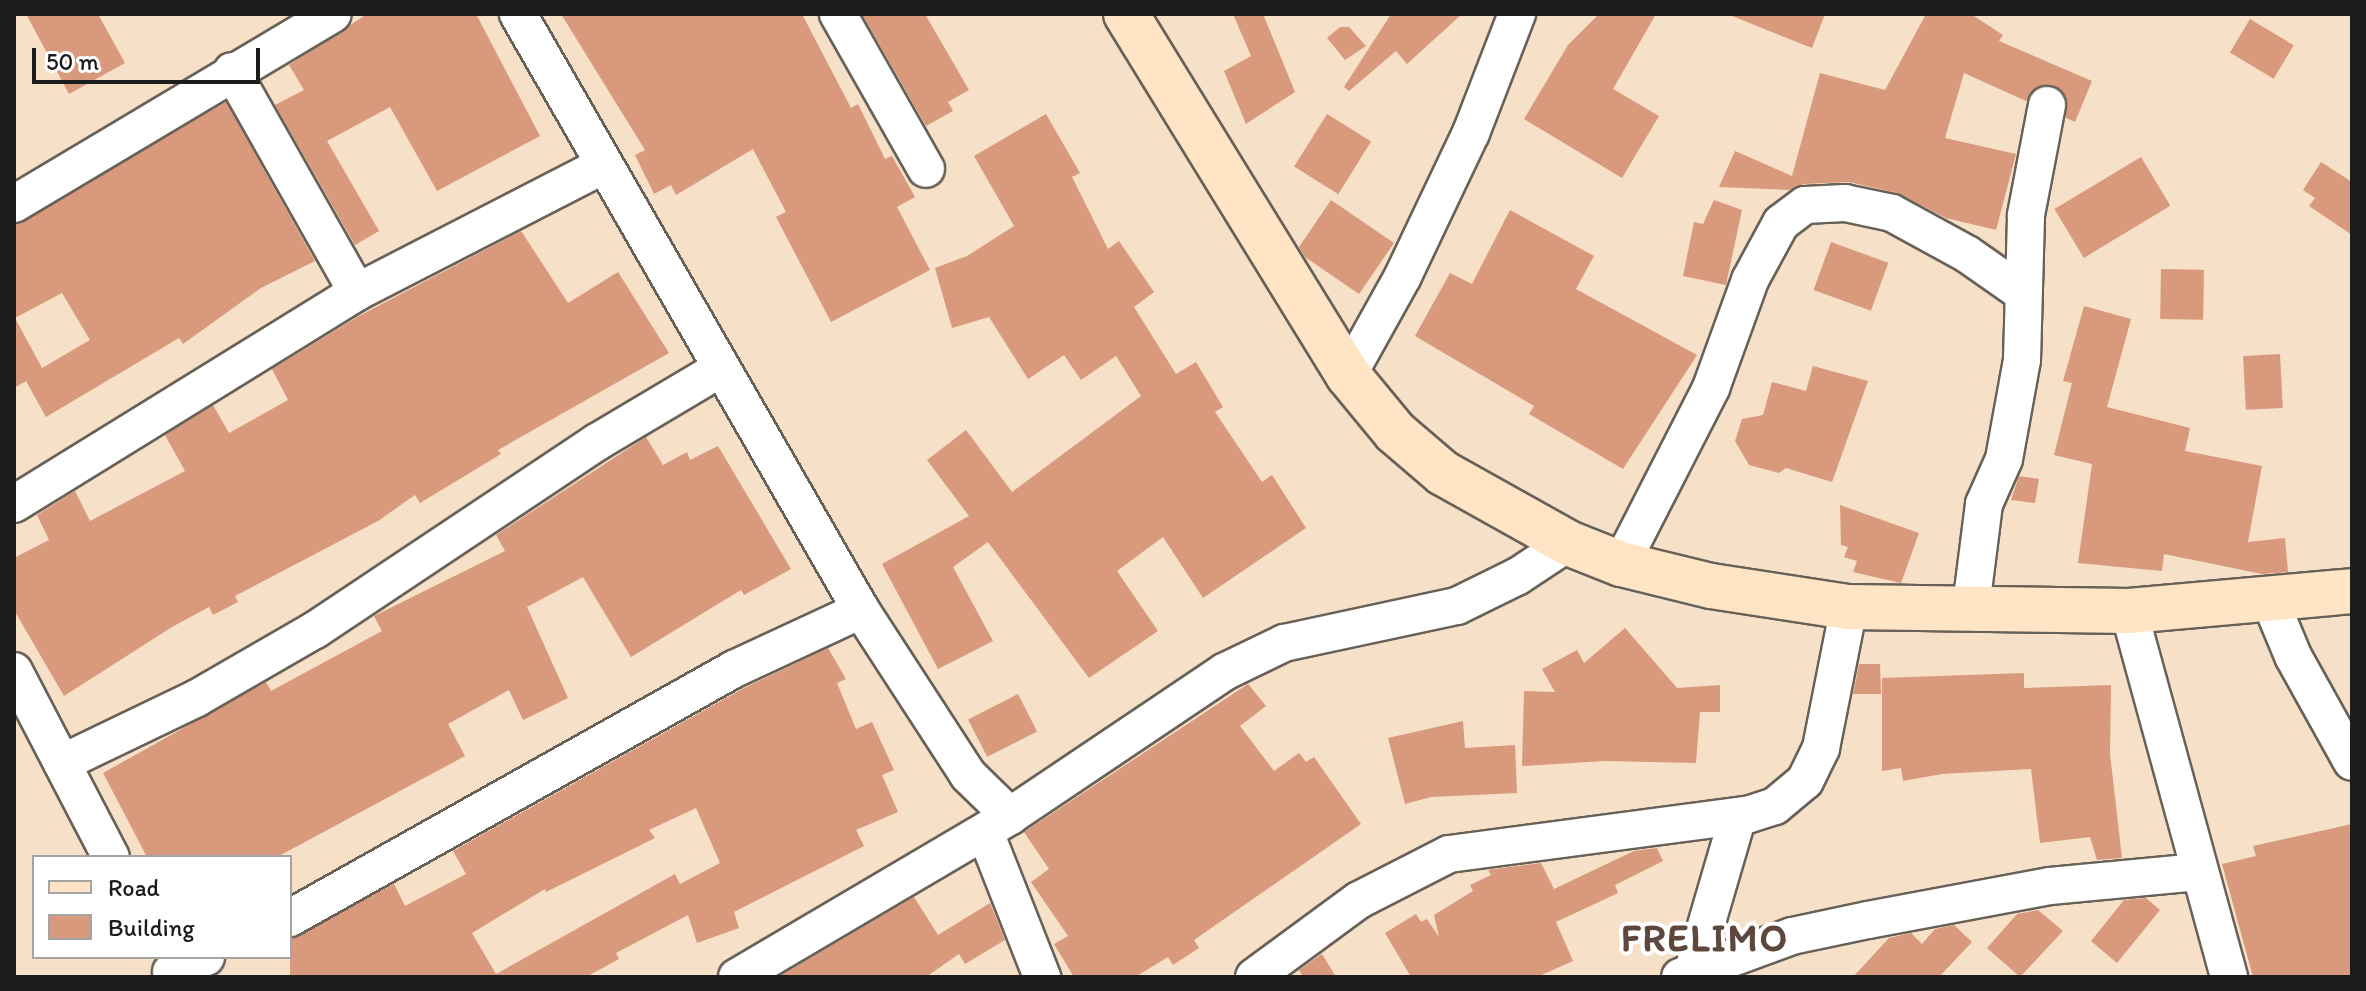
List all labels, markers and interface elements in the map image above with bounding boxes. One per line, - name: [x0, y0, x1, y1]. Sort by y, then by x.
- scale bar: [36, 32, 264, 82]
- text: 50 m: [46, 47, 99, 76]
- legend: [32, 855, 292, 959]
- text: Road: [108, 873, 160, 902]
- text: Building: [108, 913, 195, 942]
- district label: FRELIMO: [1623, 916, 1787, 962]

